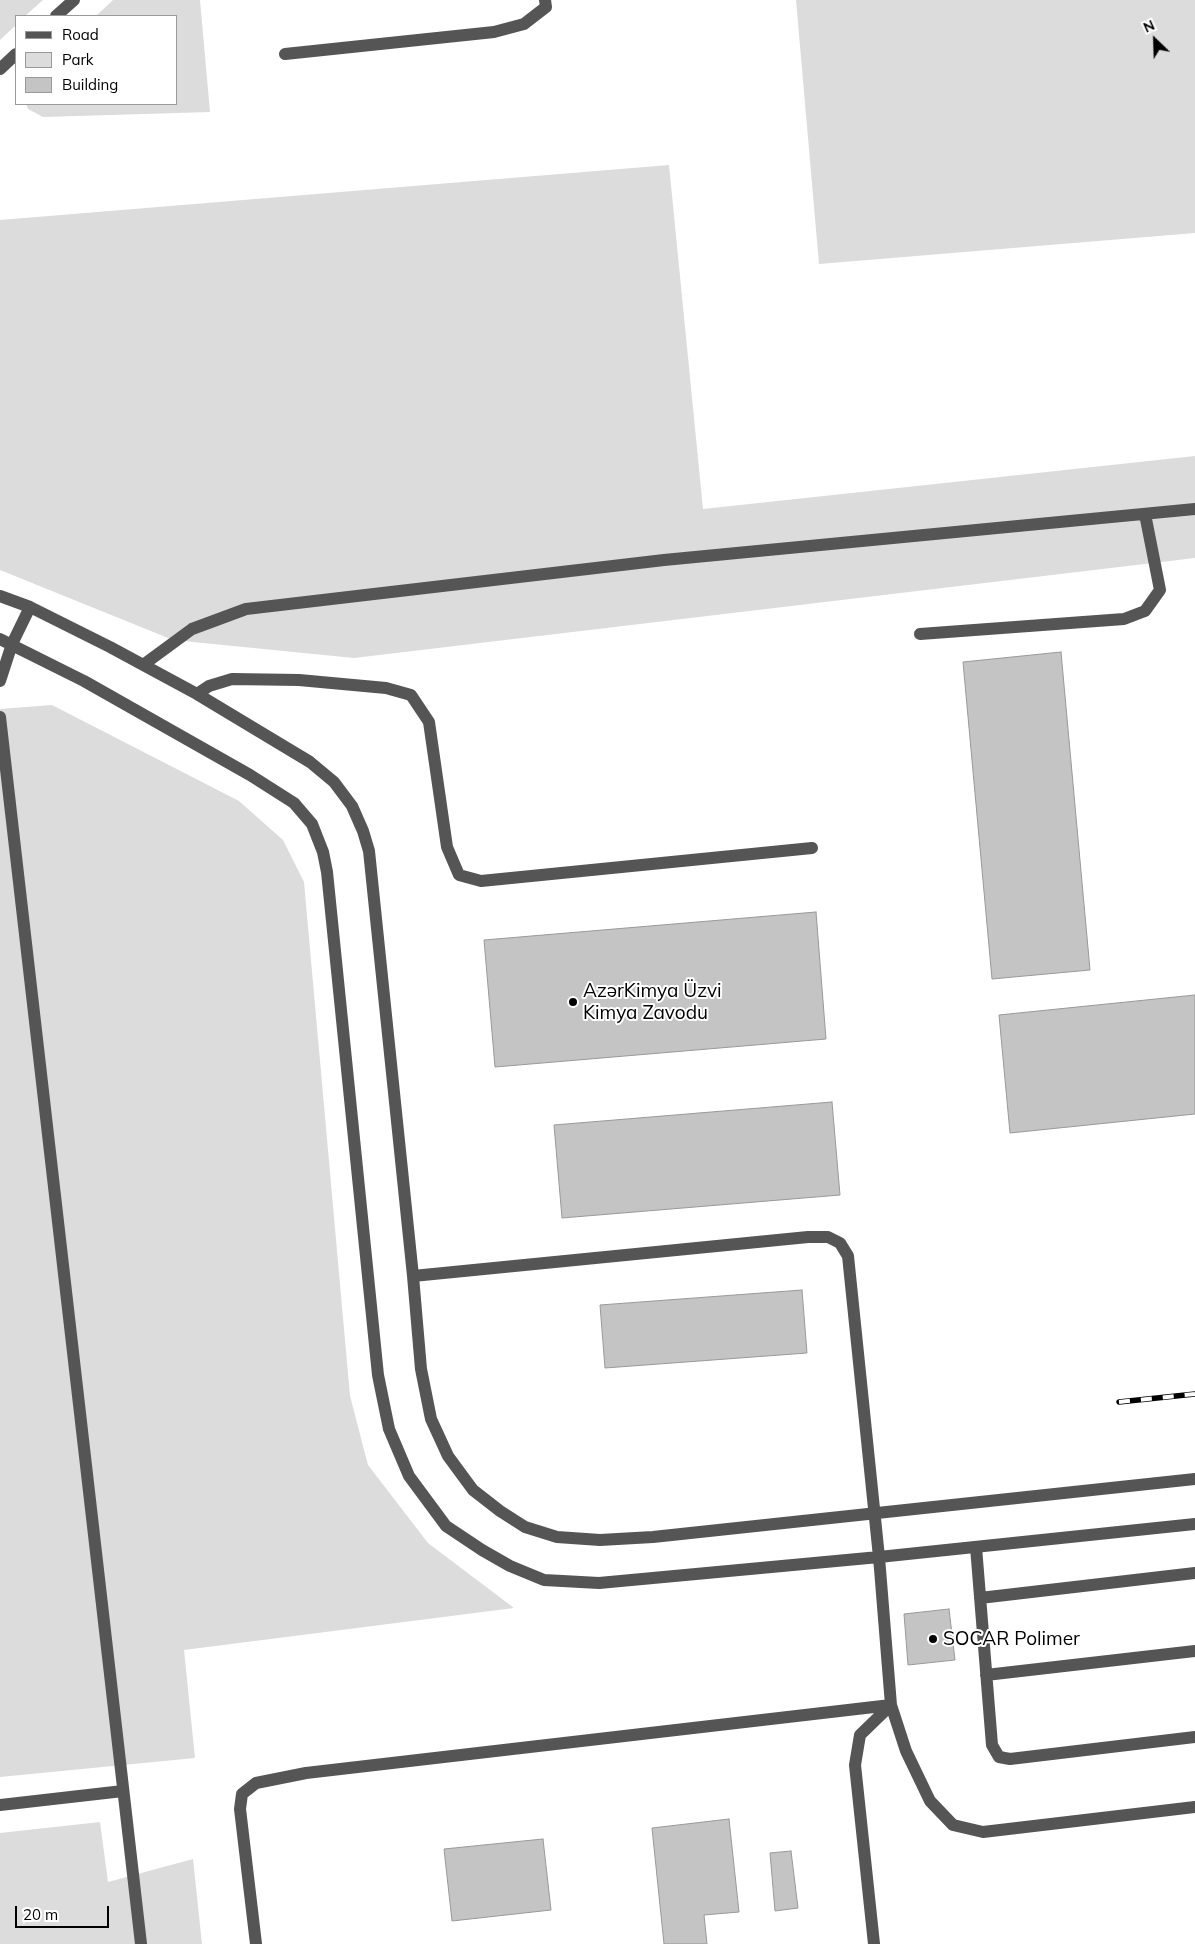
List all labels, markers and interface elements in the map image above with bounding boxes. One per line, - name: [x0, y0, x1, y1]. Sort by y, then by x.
- legend: [15, 15, 178, 105]
- north arrow: [1130, 15, 1180, 65]
- text: N: [1140, 16, 1157, 37]
- text: Road: [62, 25, 99, 44]
- text: Park: [62, 50, 94, 69]
- text: Building: [62, 75, 118, 94]
- place label: AzərKimya Üzvi Kimya Zavodu: [583, 980, 721, 1024]
- marker: AzərKimya Üzvi Kimya Zavodu: [567, 996, 579, 1008]
- place label: SOCAR Polimer: [943, 1628, 1080, 1650]
- marker: SOCAR Polimer: [927, 1633, 939, 1645]
- scale bar: [18, 1896, 111, 1928]
- text: 20 m: [23, 1905, 58, 1924]

